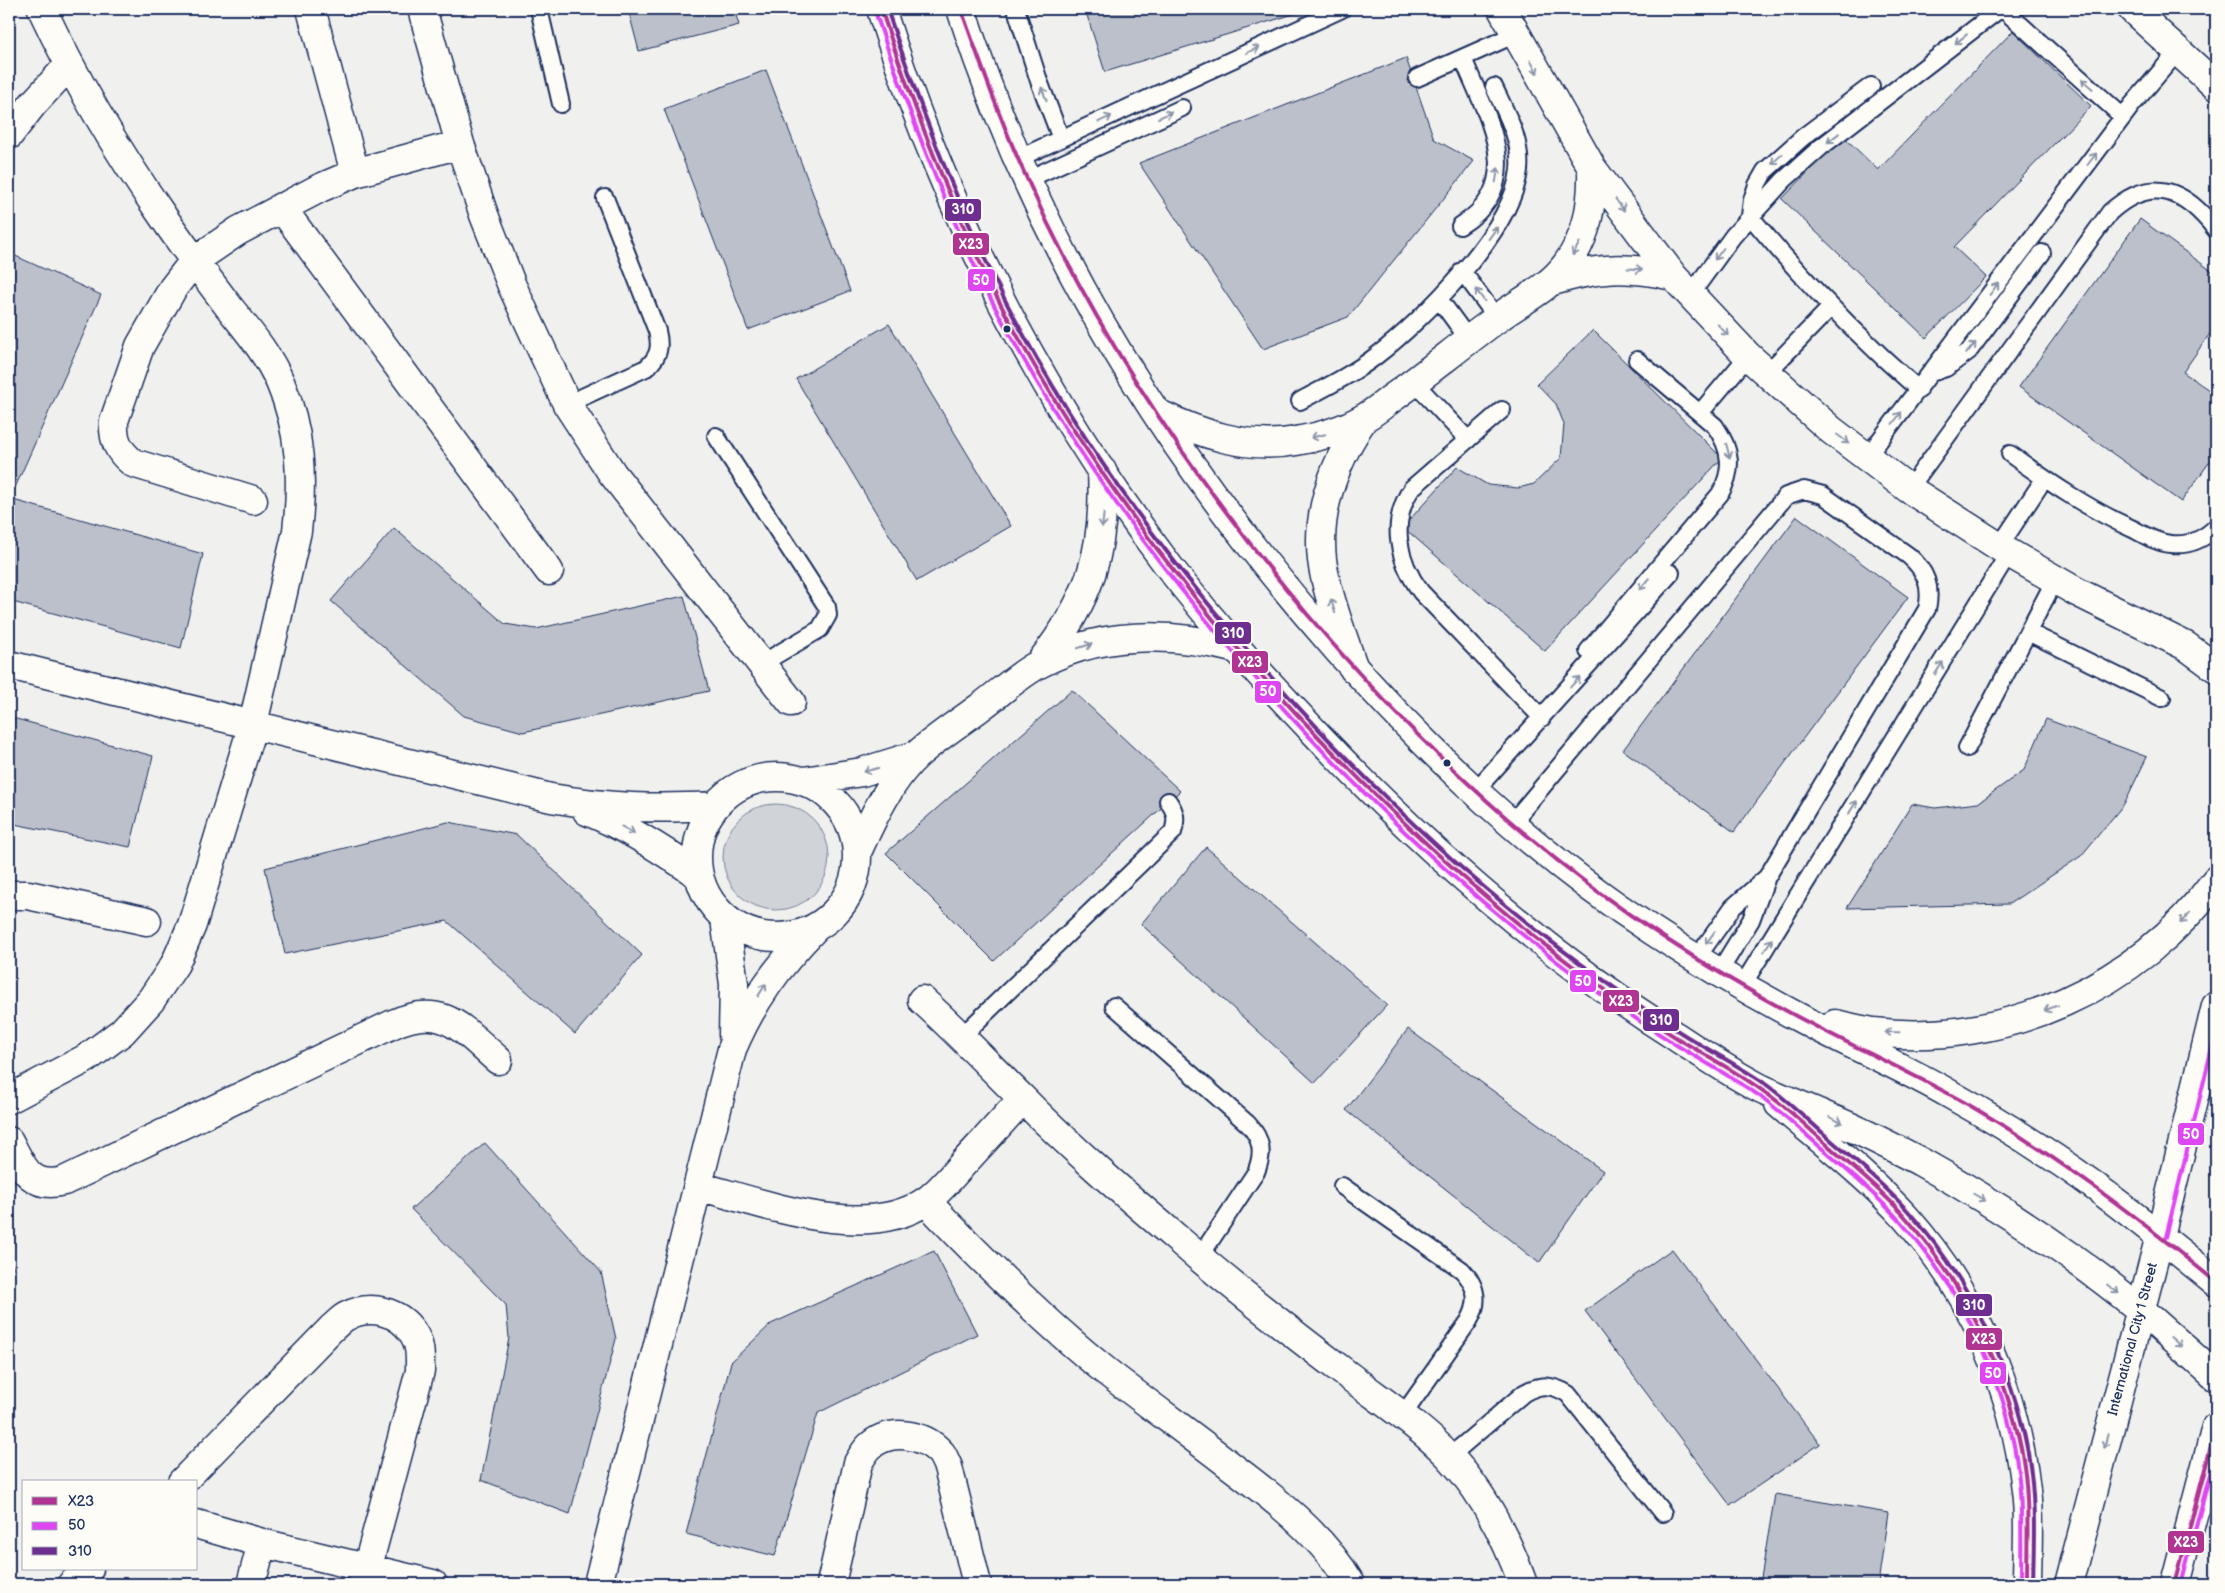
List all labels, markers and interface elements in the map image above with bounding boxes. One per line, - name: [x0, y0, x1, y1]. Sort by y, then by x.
- one-way arrow: [1955, 33, 1968, 44]
- one-way arrow: [1245, 45, 1260, 55]
- one-way arrow: [1530, 59, 1539, 74]
- one-way arrow: [2080, 79, 2093, 90]
- one-way arrow: [1038, 87, 1048, 102]
- one-way arrow: [1158, 110, 1173, 120]
- one-way arrow: [1097, 113, 1112, 123]
- one-way arrow: [1827, 132, 1840, 143]
- one-way arrow: [2087, 152, 2097, 166]
- one-way arrow: [1771, 153, 1784, 165]
- one-way arrow: [1493, 168, 1503, 184]
- line badge: 310: [944, 198, 982, 222]
- one-way arrow: [1614, 198, 1625, 211]
- text: 310: [952, 201, 975, 218]
- one-way arrow: [1488, 226, 1498, 240]
- line badge: X23: [952, 232, 990, 256]
- text: X23: [959, 236, 983, 253]
- one-way arrow: [1571, 241, 1580, 256]
- one-way arrow: [1714, 247, 1725, 260]
- one-way arrow: [1627, 264, 1643, 274]
- line badge: 50: [967, 268, 996, 292]
- text: 50: [973, 272, 990, 289]
- one-way arrow: [1989, 283, 2000, 296]
- one-way arrow: [1475, 288, 1485, 302]
- one-way arrow: [1717, 323, 1729, 336]
- unlabelled marker: [1002, 324, 1012, 334]
- one-way arrow: [1965, 341, 1976, 354]
- one-way arrow: [1892, 411, 1902, 425]
- one-way arrow: [1311, 432, 1327, 441]
- one-way arrow: [1836, 434, 1850, 444]
- one-way arrow: [1723, 443, 1733, 459]
- one-way arrow: [1098, 512, 1108, 528]
- one-way arrow: [1639, 577, 1650, 590]
- one-way arrow: [1328, 598, 1338, 614]
- line badge: 310: [1214, 621, 1252, 645]
- text: 310: [1222, 625, 1245, 642]
- one-way arrow: [1076, 641, 1092, 651]
- line badge: X23: [1231, 650, 1269, 674]
- text: X23: [1238, 654, 1262, 671]
- one-way arrow: [1934, 662, 1944, 676]
- one-way arrow: [1569, 675, 1581, 688]
- line badge: 50: [1254, 680, 1282, 704]
- text: 50: [1260, 683, 1277, 700]
- unlabelled marker: [1442, 758, 1452, 768]
- one-way arrow: [863, 766, 879, 775]
- one-way arrow: [1849, 800, 1859, 814]
- one-way arrow: [620, 826, 635, 835]
- one-way arrow: [2179, 911, 2191, 924]
- one-way arrow: [1705, 931, 1715, 945]
- one-way arrow: [1763, 938, 1773, 952]
- line badge: 50: [1569, 969, 1597, 993]
- text: 50: [1575, 973, 1592, 990]
- one-way arrow: [757, 983, 768, 997]
- line badge: X23: [1602, 989, 1640, 1013]
- text: X23: [1609, 993, 1633, 1010]
- one-way arrow: [2044, 1003, 2059, 1013]
- line badge: 310: [1642, 1008, 1680, 1032]
- text: 310: [1650, 1012, 1673, 1029]
- one-way arrow: [1884, 1027, 1900, 1037]
- one-way arrow: [1828, 1116, 1843, 1126]
- line badge: 50: [2177, 1122, 2205, 1146]
- text: 50: [2183, 1126, 2200, 1143]
- one-way arrow: [1972, 1192, 1986, 1202]
- street label: International City 1 Street: [2104, 1260, 2161, 1417]
- one-way arrow: [2106, 1284, 2120, 1294]
- line badge: 310: [1955, 1293, 1993, 1317]
- text: 310: [1963, 1297, 1986, 1314]
- line badge: X23: [1965, 1327, 2003, 1351]
- text: X23: [1972, 1331, 1996, 1348]
- one-way arrow: [2170, 1336, 2183, 1347]
- line badge: 50: [1979, 1361, 2007, 1385]
- text: 50: [1985, 1365, 2002, 1382]
- one-way arrow: [2101, 1433, 2110, 1449]
- legend: [22, 1480, 198, 1570]
- text: X23: [67, 1492, 94, 1511]
- text: 50: [68, 1516, 86, 1535]
- line badge: X23: [2167, 1530, 2205, 1554]
- text: X23: [2174, 1534, 2198, 1551]
- text: 310: [68, 1542, 92, 1561]

